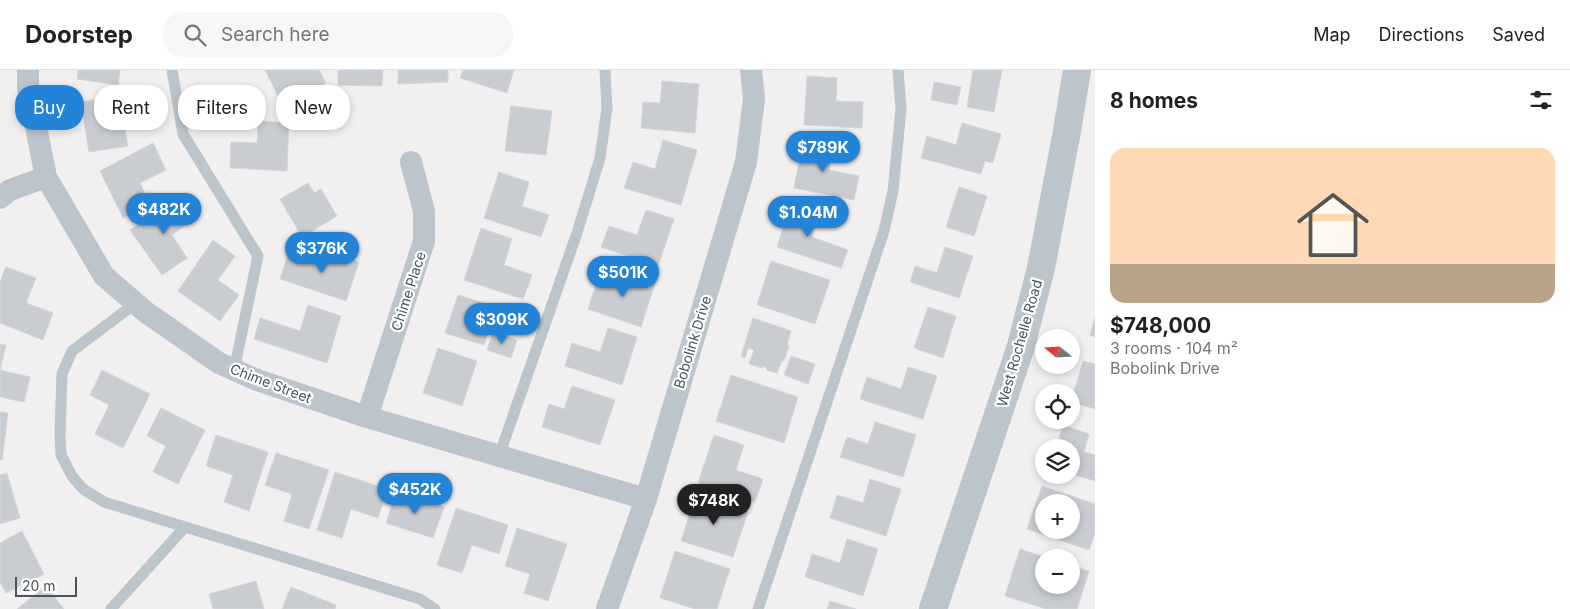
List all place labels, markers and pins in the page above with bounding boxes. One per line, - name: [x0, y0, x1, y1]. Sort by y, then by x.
- pin: $789K: [788, 131, 858, 173]
- pin: $482K: [129, 192, 199, 235]
- pin: $1.04M: [767, 196, 849, 238]
- pin: $376K: [287, 232, 357, 274]
- pin: $501K: [588, 256, 658, 298]
- pin: $309K: [467, 302, 537, 345]
- pin: $452K: [380, 472, 450, 515]
- pin: $748K: [679, 484, 749, 526]

